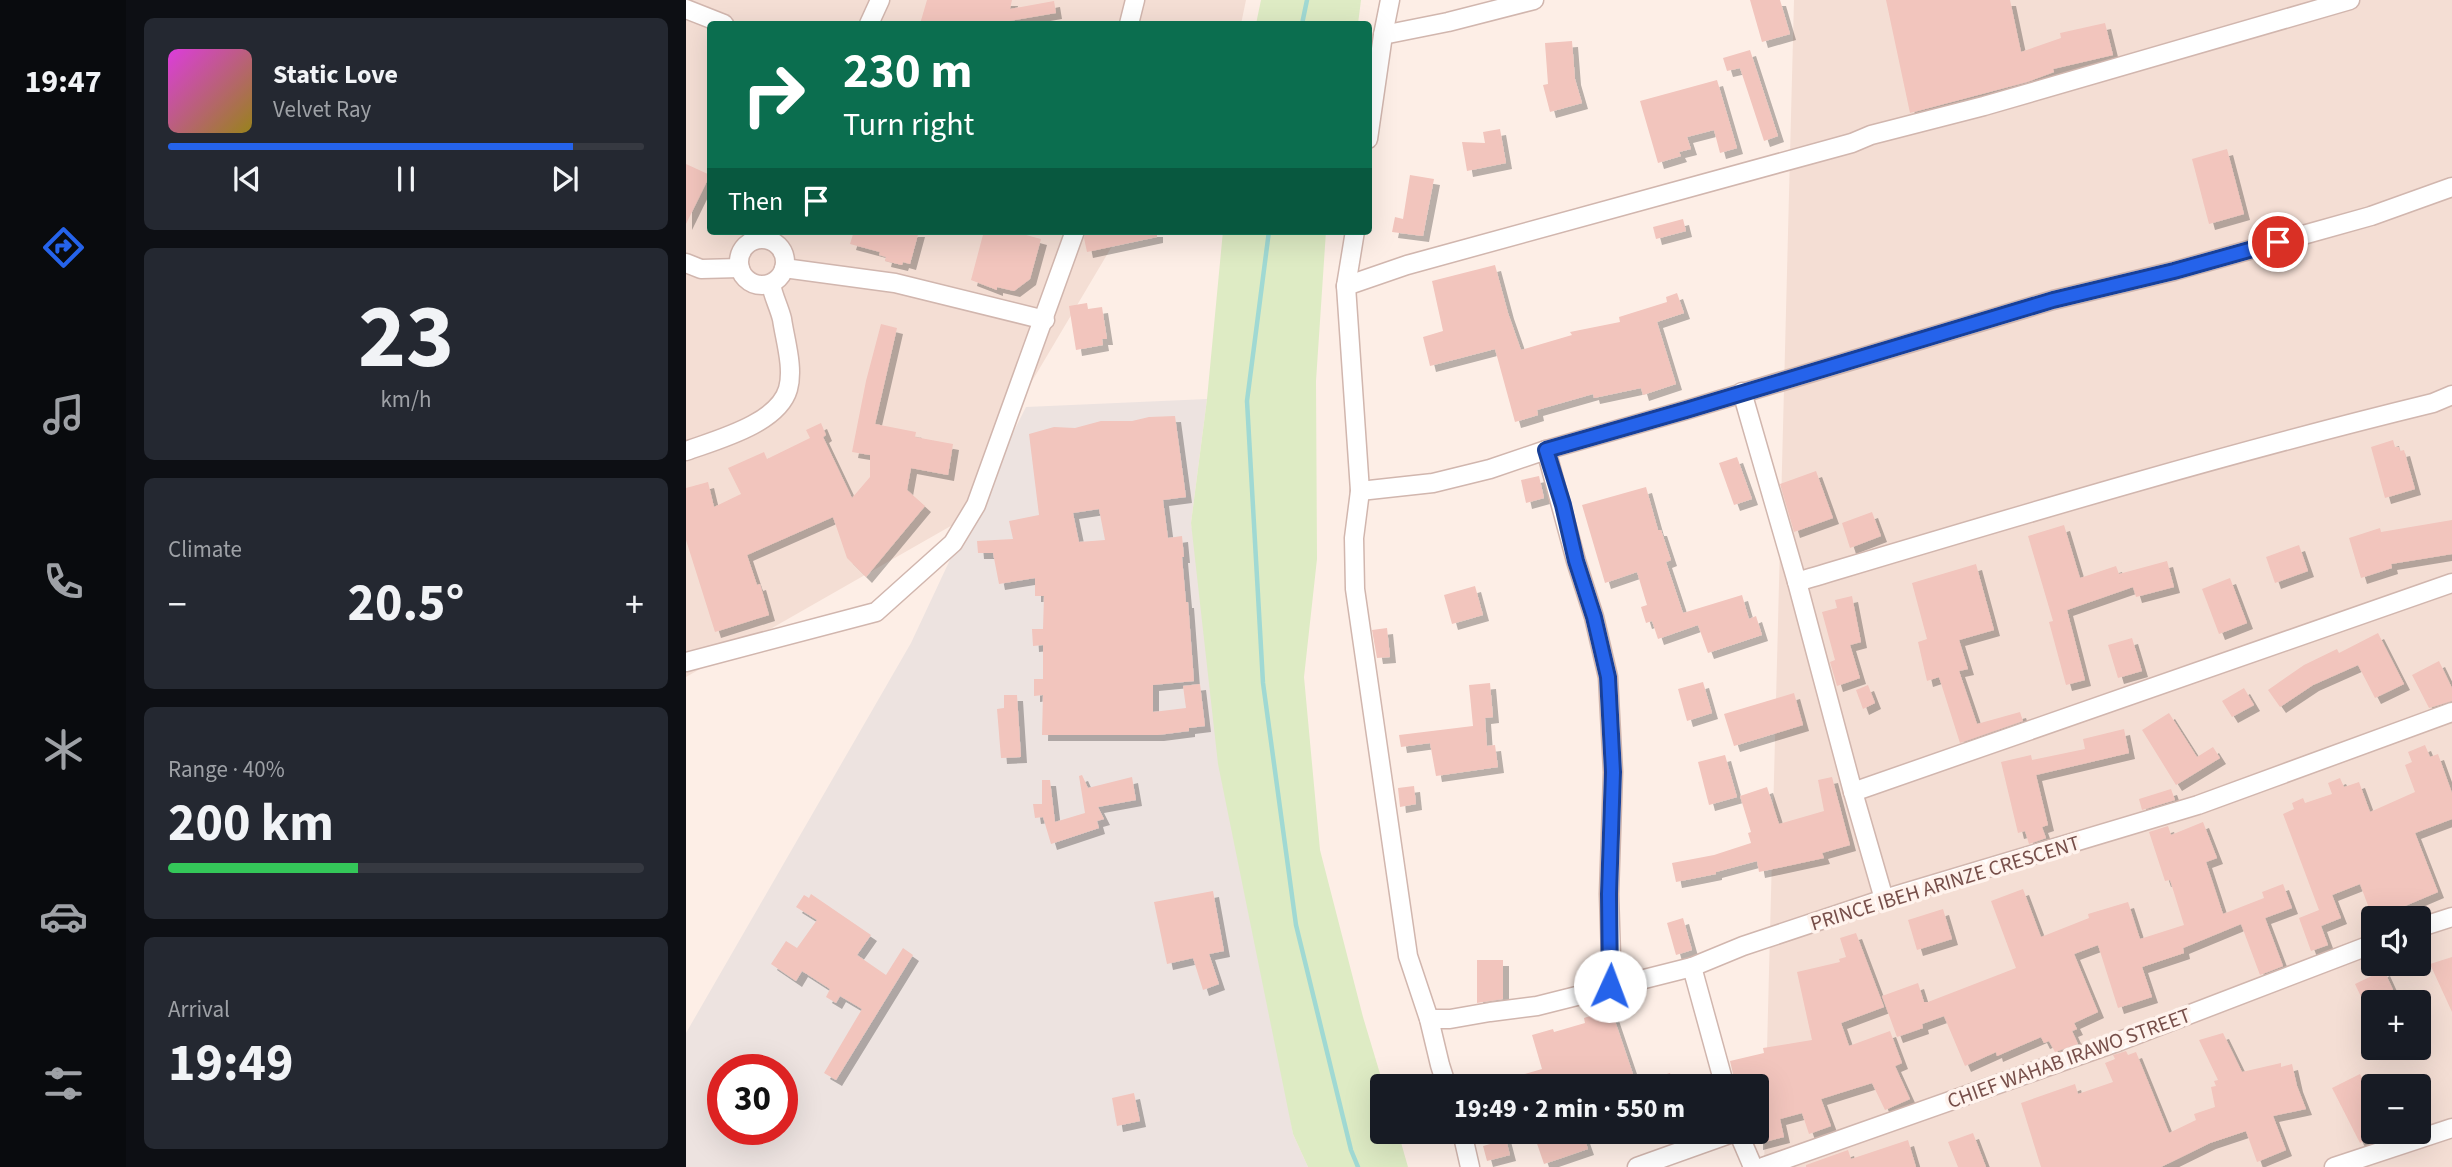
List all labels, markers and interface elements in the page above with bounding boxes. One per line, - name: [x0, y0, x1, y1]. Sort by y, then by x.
- text: 230 m: [843, 37, 972, 107]
- icon: right: [728, 49, 819, 140]
- text: Static Love: [273, 56, 398, 93]
- text: 19:47: [24, 59, 102, 105]
- text: Velvet Ray: [273, 93, 371, 126]
- text: Turn right: [843, 102, 974, 148]
- icon: previous: [228, 160, 266, 198]
- icon: pause: [387, 160, 425, 198]
- icon: next: [546, 160, 584, 198]
- icon: arrive: [797, 182, 835, 220]
- text: Then: [728, 183, 783, 220]
- pin: [2248, 212, 2308, 272]
- icon: directions: [39, 223, 88, 272]
- icon: arrive: [2259, 223, 2297, 261]
- text: 23: [358, 273, 454, 402]
- text: km/h: [380, 383, 432, 416]
- icon: music: [39, 390, 88, 439]
- text: Climate: [168, 533, 242, 566]
- icon: phone: [39, 557, 88, 606]
- text: 20.5°: [348, 567, 464, 641]
- text: −: [168, 578, 187, 632]
- text: +: [625, 578, 644, 632]
- icon: climate: [39, 725, 88, 774]
- text: Range · 40%: [168, 753, 285, 786]
- text: 200 km: [168, 787, 334, 861]
- street label: PRINCE IBEH ARINZE CRESCENT: [1807, 828, 2083, 938]
- icon: car: [39, 892, 88, 941]
- map controls: [2361, 906, 2431, 1144]
- button: sound: [2361, 906, 2431, 976]
- position arrow: [1573, 949, 1647, 1023]
- button: +: [2361, 990, 2431, 1060]
- text: Arrival: [168, 993, 230, 1026]
- street label: CHIEF WAHAB IRAWO STREET: [1943, 1000, 2195, 1116]
- text: 19:49: [168, 1027, 293, 1101]
- speed limit sign: 30: [707, 1054, 798, 1145]
- icon: filters: [39, 1059, 88, 1108]
- button: −: [2361, 1074, 2431, 1144]
- text: 19:49 · 2 min · 550 m: [1454, 1090, 1685, 1127]

